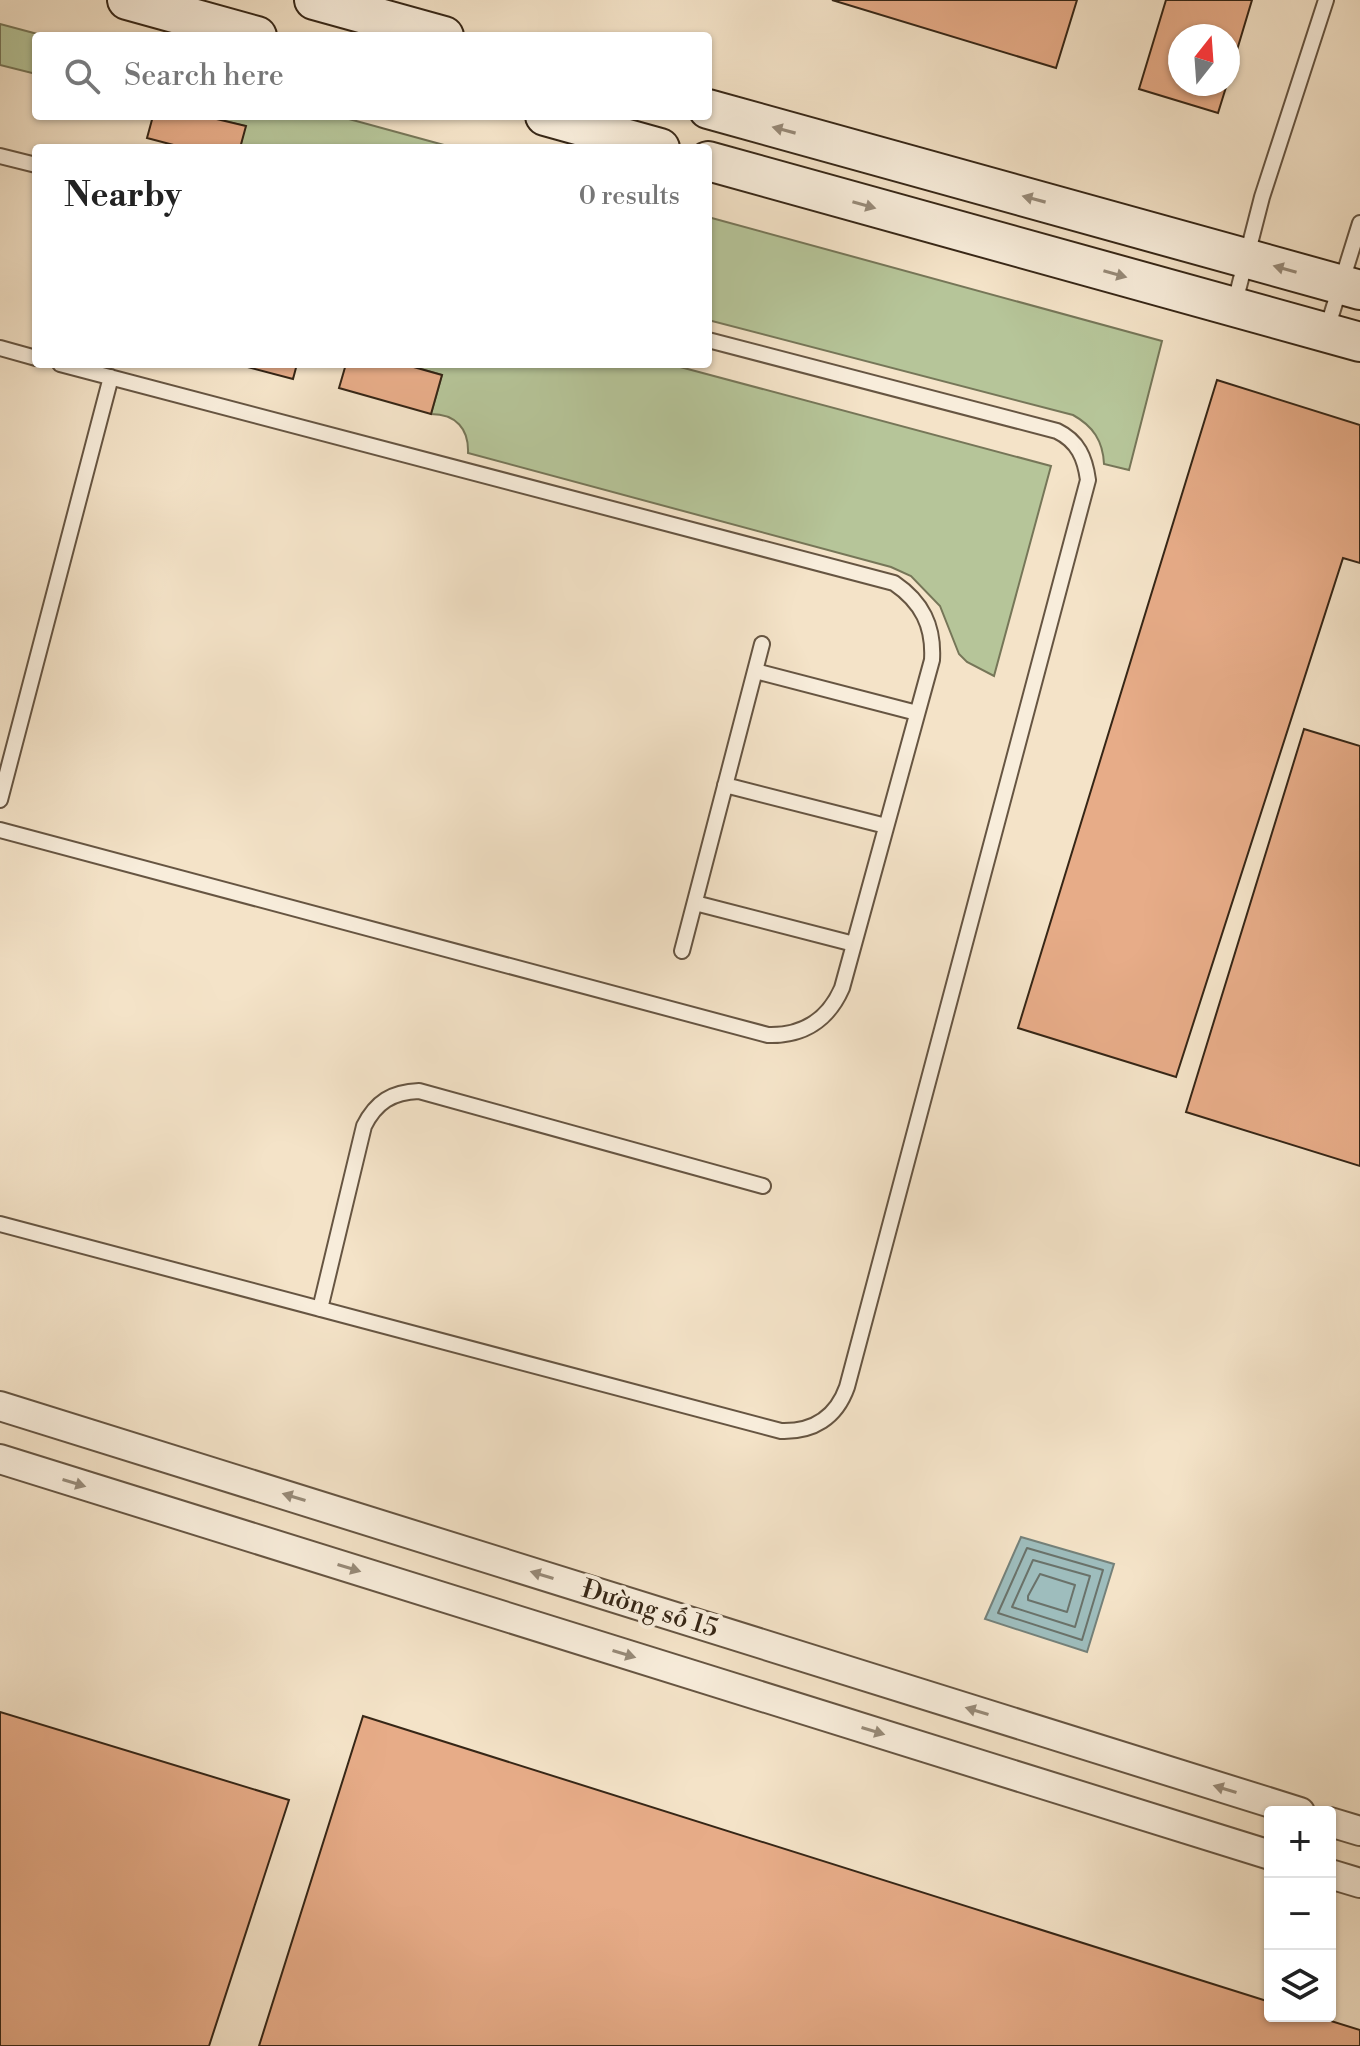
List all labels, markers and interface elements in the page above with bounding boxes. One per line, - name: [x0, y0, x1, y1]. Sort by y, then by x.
- north arrow: [1168, 24, 1240, 96]
- search box: [32, 32, 712, 120]
- icon: search: [60, 54, 104, 98]
- text: Search here: [124, 57, 284, 95]
- one-way arrow: [771, 123, 795, 136]
- text: Nearby: [64, 175, 182, 217]
- text: 0 results: [579, 180, 680, 212]
- one-way arrow: [1022, 192, 1046, 205]
- one-way arrow: [852, 199, 877, 211]
- one-way arrow: [1272, 262, 1296, 275]
- one-way arrow: [1102, 269, 1127, 281]
- one-way arrow: [63, 1477, 87, 1489]
- one-way arrow: [281, 1491, 305, 1503]
- one-way arrow: [338, 1562, 362, 1575]
- one-way arrow: [529, 1568, 553, 1581]
- street label: Đường số 15: [578, 1573, 722, 1645]
- one-way arrow: [613, 1648, 637, 1661]
- one-way arrow: [965, 1704, 989, 1717]
- one-way arrow: [861, 1725, 885, 1738]
- one-way arrow: [1213, 1782, 1237, 1795]
- map controls: [1264, 1806, 1336, 2022]
- button: +: [1264, 1806, 1336, 1878]
- button: −: [1264, 1878, 1336, 1950]
- button: layers: [1264, 1950, 1336, 2022]

